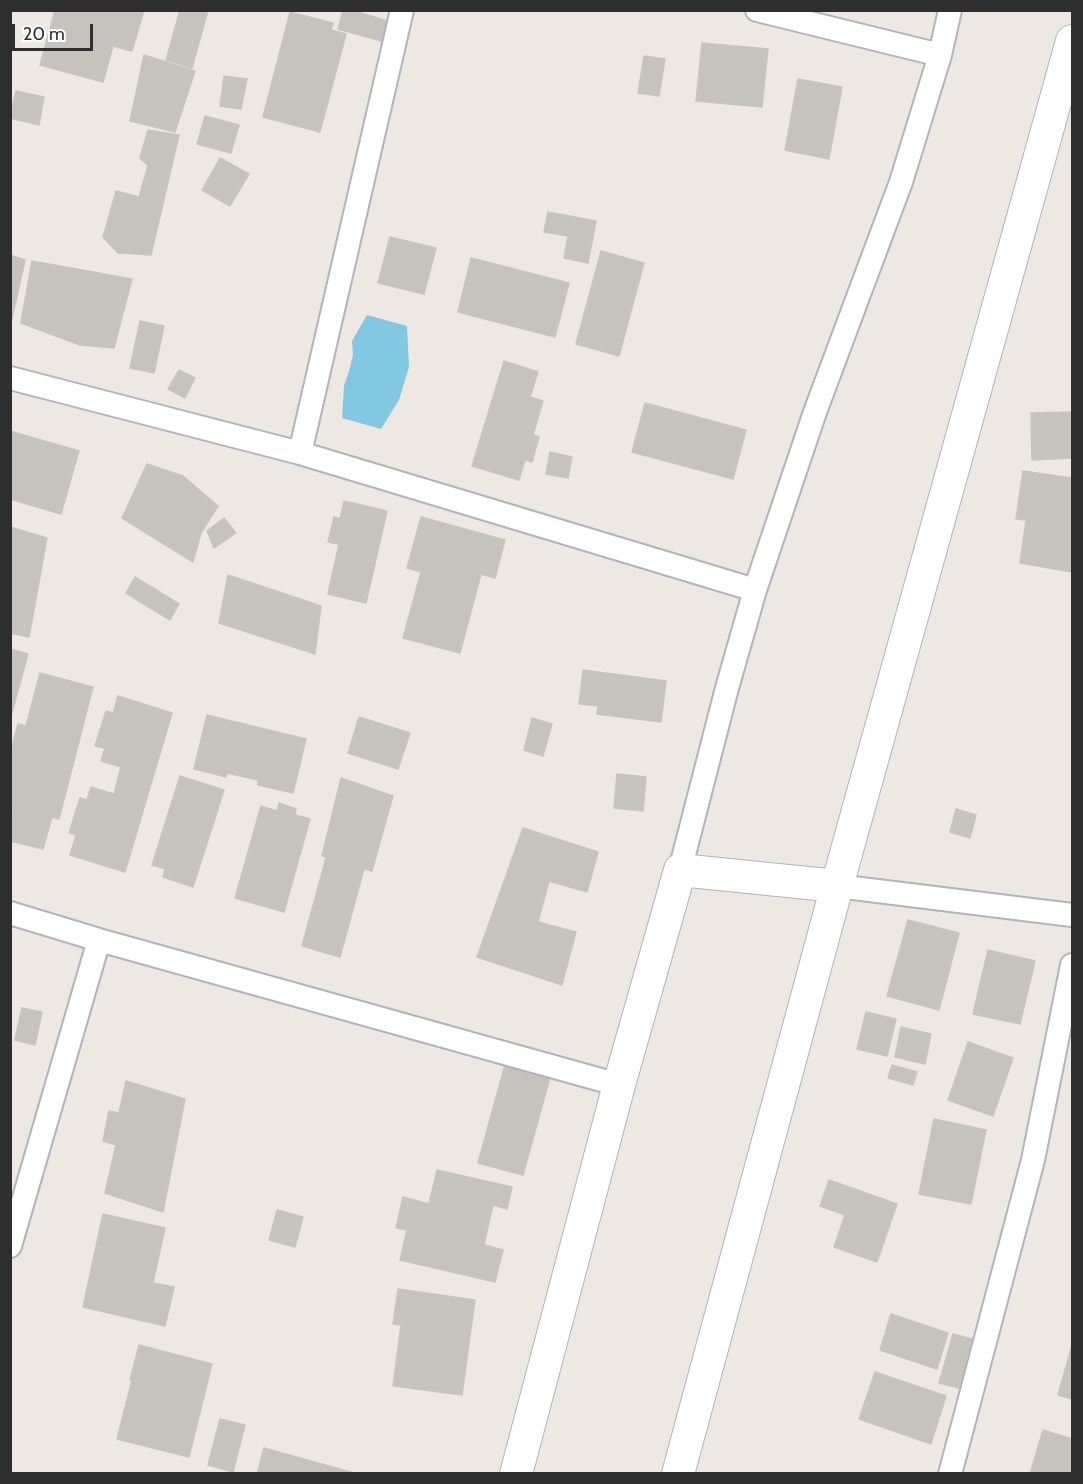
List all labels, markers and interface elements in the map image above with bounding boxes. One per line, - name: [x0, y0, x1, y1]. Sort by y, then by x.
- scale bar: [15, 12, 96, 50]
- text: 20 m: [23, 23, 65, 45]

